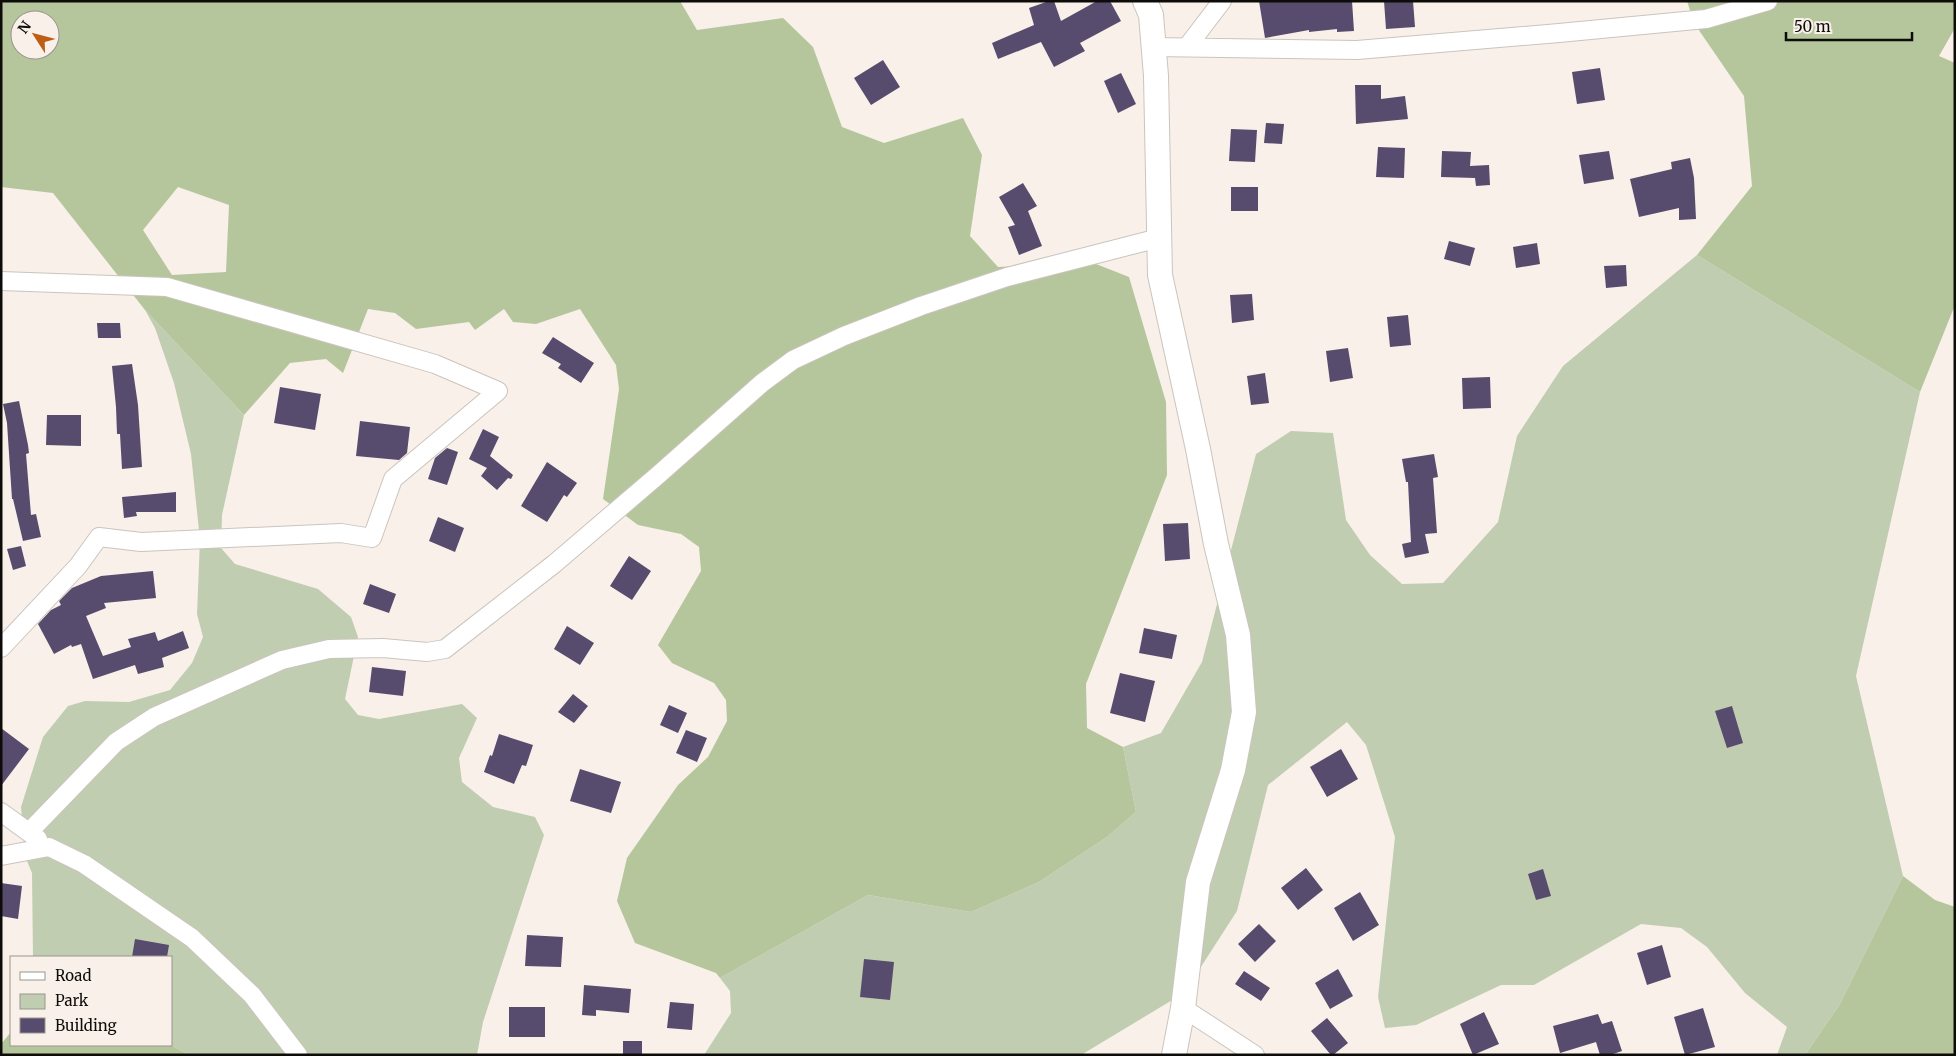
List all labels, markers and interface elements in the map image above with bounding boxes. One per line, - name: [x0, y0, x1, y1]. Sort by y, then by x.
- north arrow: [10, 10, 60, 60]
- scale bar: [1786, 10, 1912, 42]
- text: 50 m: [1794, 17, 1831, 36]
- text: N: [14, 18, 35, 37]
- legend: [10, 956, 172, 1046]
- text: Road: [55, 966, 91, 985]
- text: Park: [55, 991, 89, 1010]
- text: Building: [55, 1016, 117, 1035]

